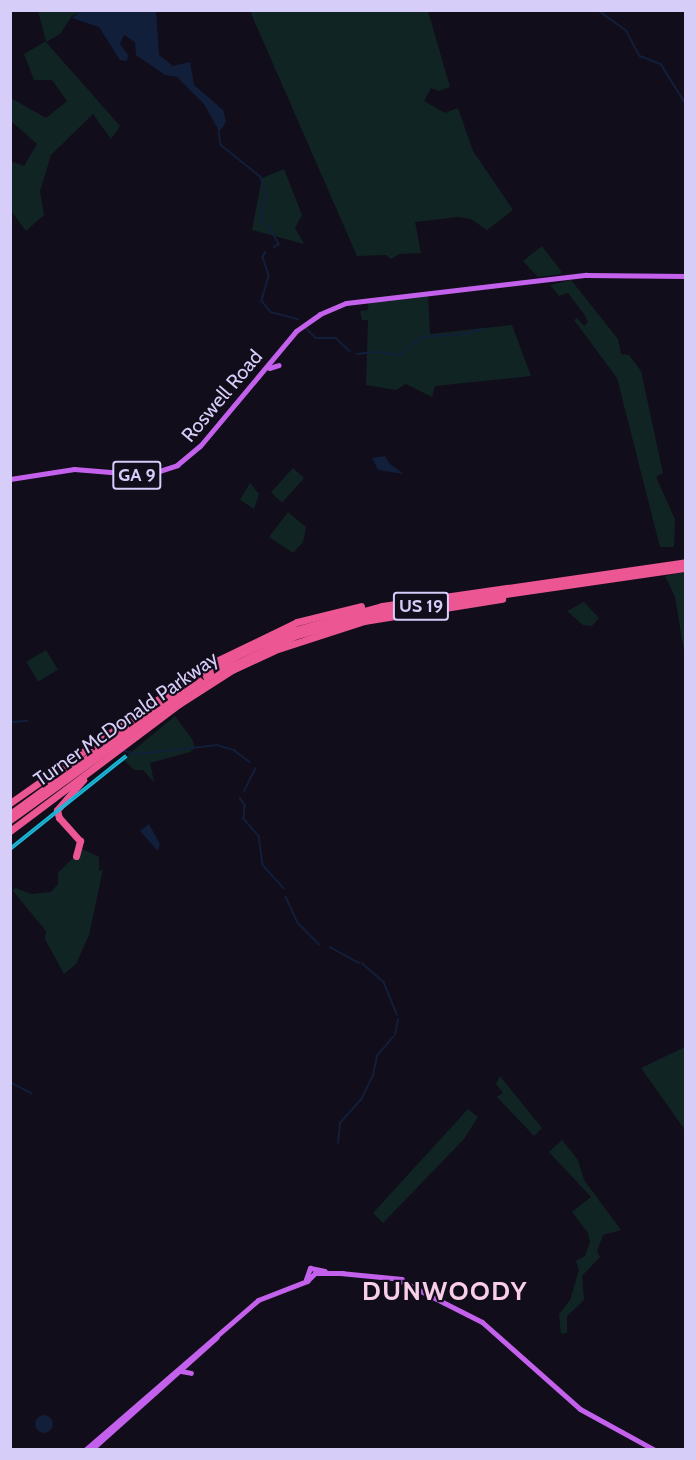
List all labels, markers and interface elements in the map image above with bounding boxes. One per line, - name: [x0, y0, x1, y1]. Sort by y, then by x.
- street label: Roswell Road: [177, 345, 267, 447]
- road number: GA 9: [112, 460, 162, 490]
- road number: US 19: [392, 591, 450, 621]
- street label: Turner McDonald Parkway: [29, 646, 223, 792]
- district label: DUNWOODY: [362, 1276, 528, 1308]

